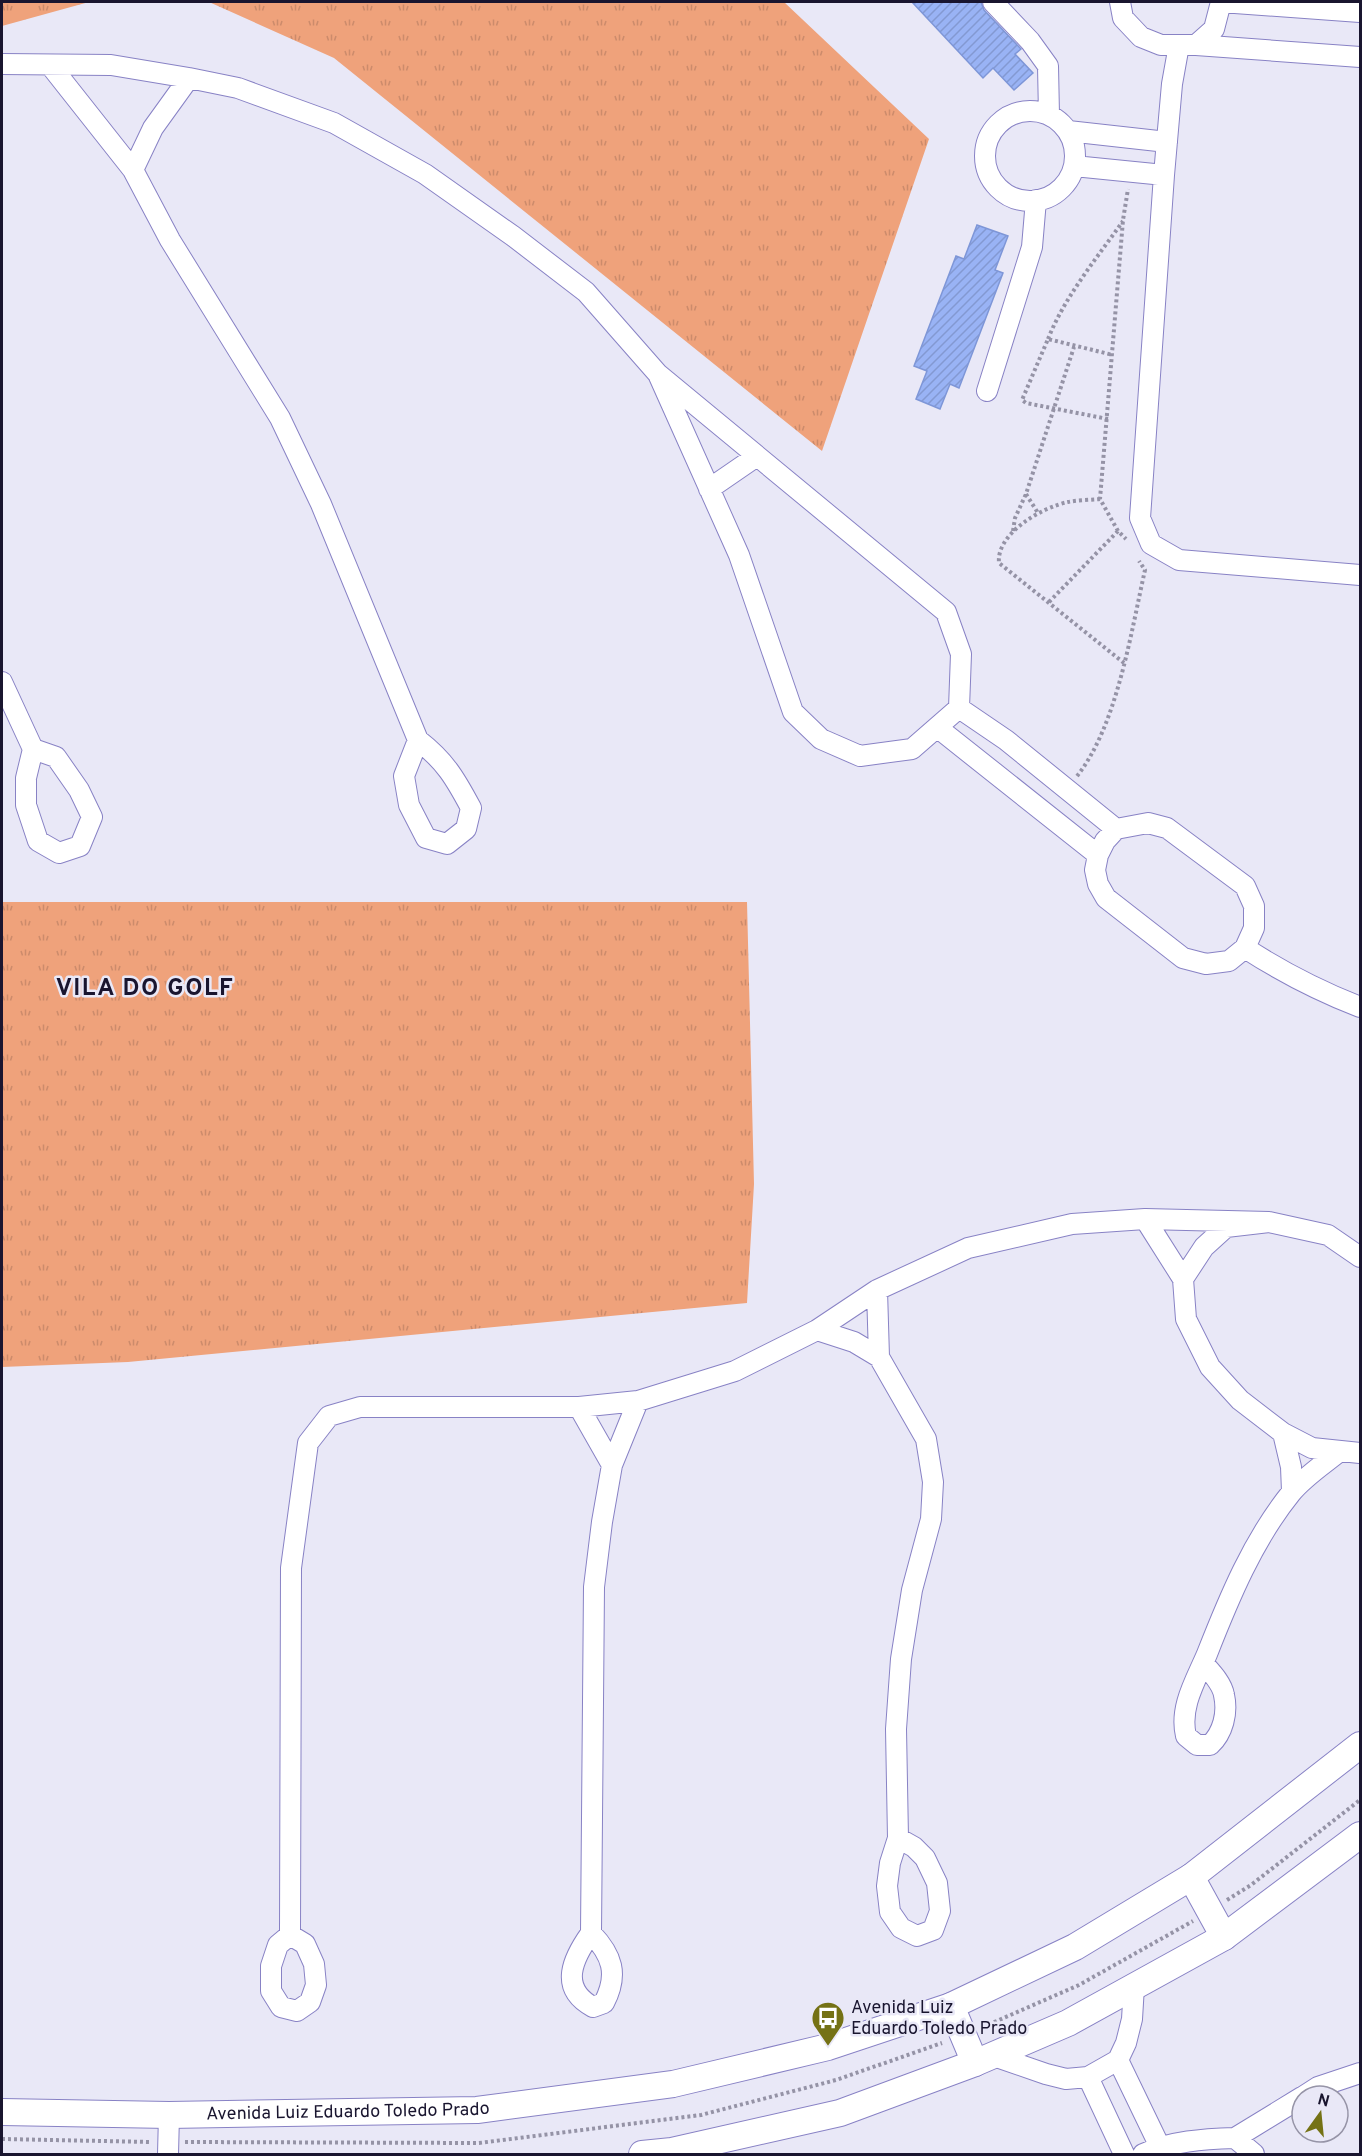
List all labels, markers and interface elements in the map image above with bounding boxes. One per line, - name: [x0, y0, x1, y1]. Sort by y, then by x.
- district label: VILA DO GOLF: [56, 974, 234, 1004]
- place label: Avenida Luiz Eduardo Toledo Prado: [851, 1997, 1027, 2041]
- bus stop icon: Avenida Luiz Eduardo Toledo Prado: [810, 2000, 846, 2047]
- north arrow: [1290, 2084, 1350, 2144]
- text: N: [1315, 2090, 1332, 2113]
- street label: Avenida Luiz Eduardo Toledo Prado: [206, 2097, 491, 2126]

